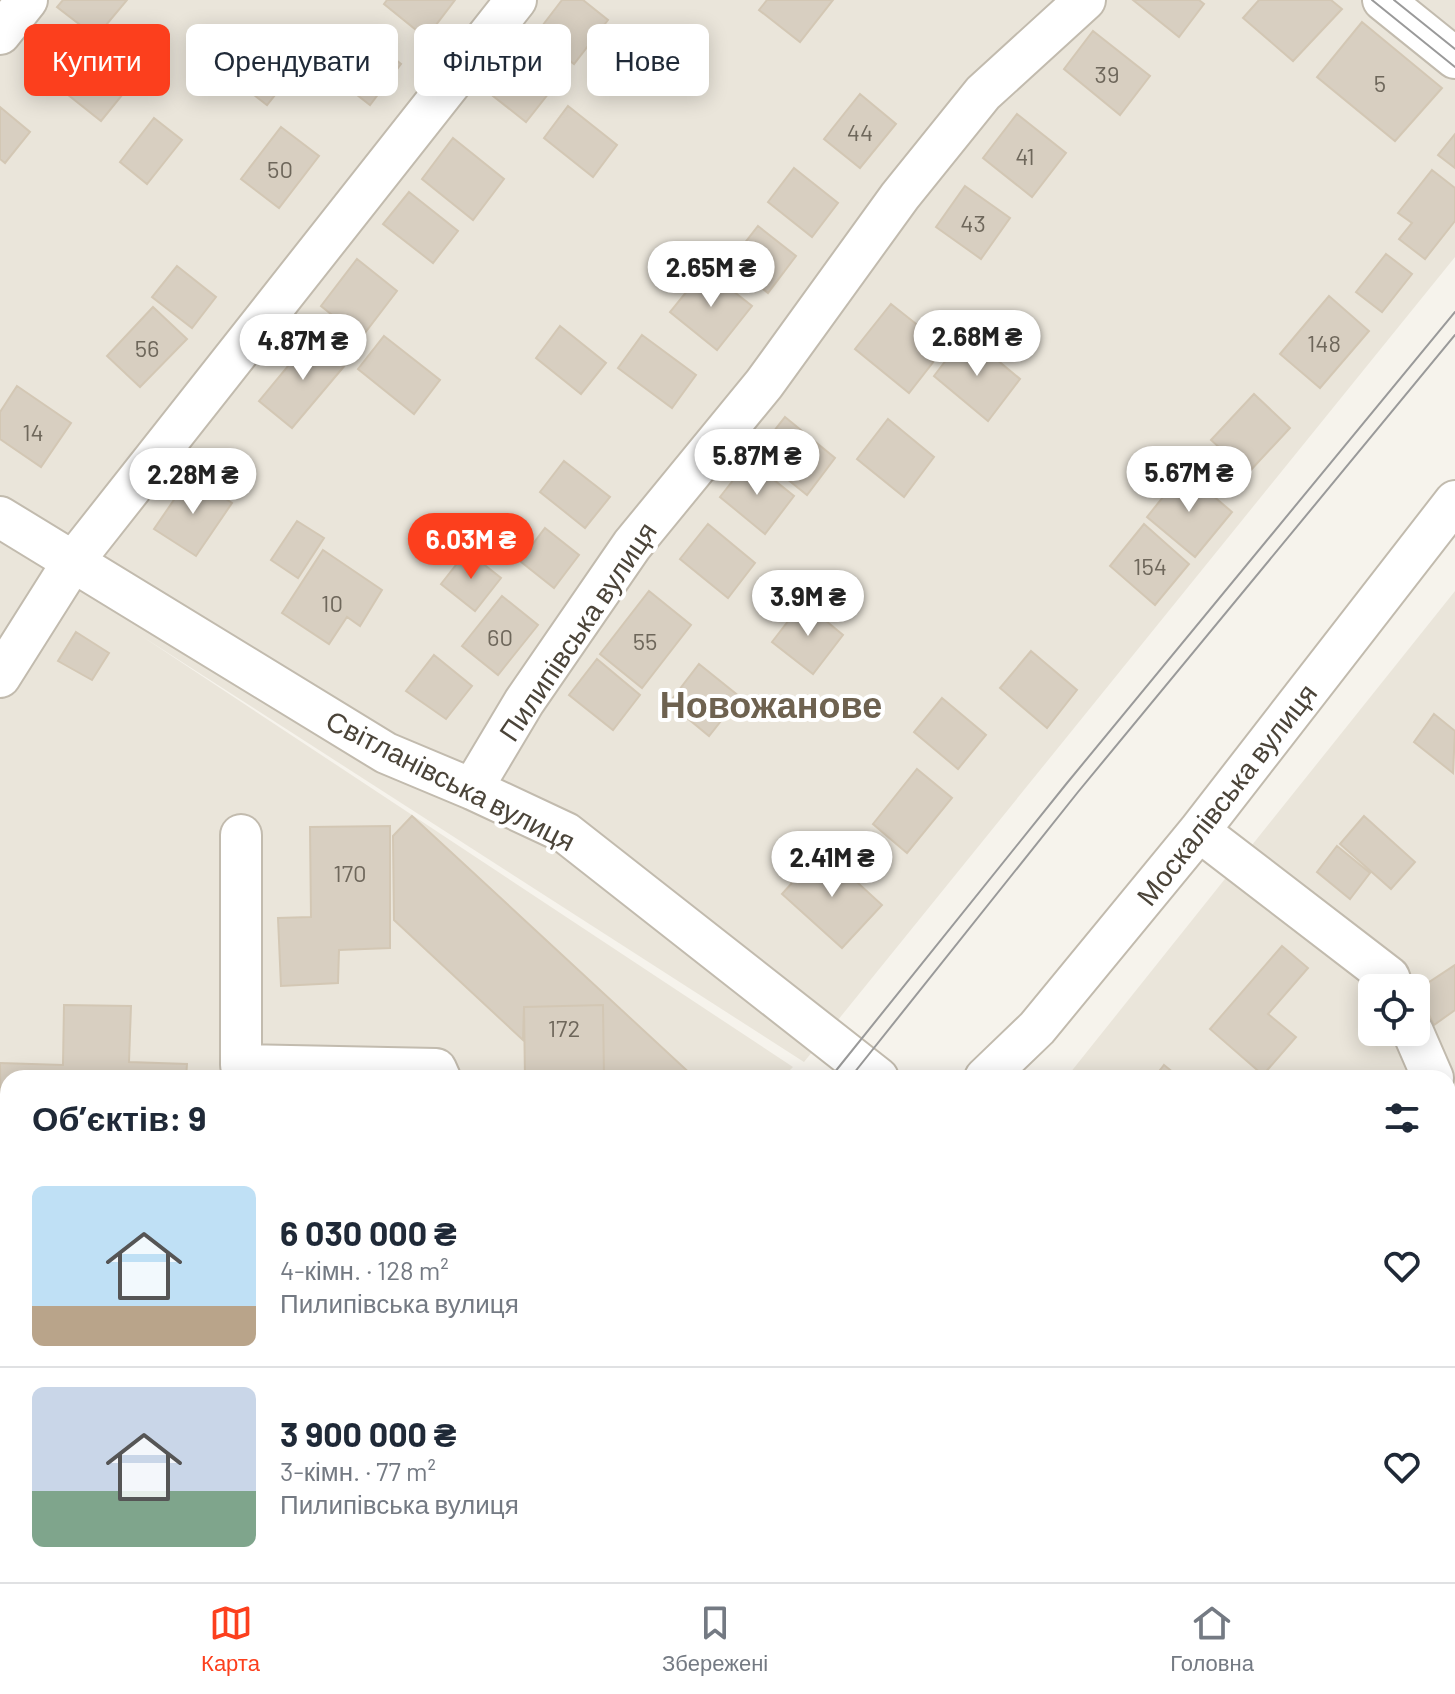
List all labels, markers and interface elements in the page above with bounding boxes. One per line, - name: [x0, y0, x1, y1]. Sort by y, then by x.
- chip: Купити: [24, 24, 170, 96]
- chip: Орендувати: [186, 24, 398, 96]
- chip: Фільтри: [414, 24, 571, 96]
- chip: Нове: [587, 24, 709, 96]
- house number: 39: [1095, 59, 1119, 88]
- house number: 5: [1374, 68, 1386, 97]
- house number: 44: [847, 117, 873, 146]
- house number: 41: [1015, 141, 1035, 170]
- house number: 50: [267, 154, 293, 183]
- house number: 43: [960, 208, 986, 237]
- pin: 2.65M ₴: [637, 241, 785, 309]
- text: 2.65M ₴: [666, 251, 756, 282]
- pin: 2.68M ₴: [903, 310, 1051, 378]
- pin: 4.87M ₴: [229, 314, 377, 382]
- text: 2.68M ₴: [932, 320, 1022, 351]
- text: 4.87M ₴: [258, 324, 348, 355]
- house number: 148: [1307, 328, 1341, 357]
- house number: 56: [135, 333, 159, 362]
- house number: 14: [22, 417, 44, 446]
- pin: 5.87M ₴: [683, 429, 831, 497]
- text: 5.87M ₴: [712, 439, 802, 470]
- pin: 5.67M ₴: [1115, 446, 1263, 514]
- pin: 2.28M ₴: [119, 448, 267, 516]
- text: 5.67M ₴: [1144, 456, 1234, 487]
- text: 2.28M ₴: [147, 458, 239, 489]
- pin: 6.03M ₴: [397, 513, 545, 581]
- street label: Пилипівська вулиця: [491, 515, 663, 747]
- text: 6.03M ₴: [426, 523, 516, 554]
- house number: 154: [1133, 551, 1167, 580]
- pin: 3.9M ₴: [743, 570, 873, 638]
- text: 3.9M ₴: [770, 580, 846, 611]
- house number: 10: [321, 588, 343, 617]
- house number: 60: [487, 622, 513, 651]
- house number: 55: [633, 626, 657, 655]
- street label: Москалівська вулиця: [1129, 676, 1323, 912]
- district label: Новожанове: [660, 682, 882, 725]
- street label: Світланівська вулиця: [321, 702, 581, 858]
- pin: 2.41M ₴: [758, 831, 906, 899]
- text: 2.41M ₴: [789, 841, 875, 872]
- house number: 170: [333, 858, 367, 887]
- map controls: [1358, 974, 1430, 1046]
- button: locate: [1358, 974, 1430, 1046]
- house number: 172: [548, 1013, 580, 1042]
- icon: filters: [1380, 1096, 1424, 1140]
- text: Об’єктів: 9: [32, 1097, 206, 1138]
- text: 6 030 000 ₴: [280, 1212, 457, 1253]
- icon: home: [96, 1218, 192, 1314]
- icon: heart: [1380, 1244, 1424, 1288]
- text: 4-кімн. · 128 m²: [280, 1254, 449, 1285]
- text: Пилипівська вулиця: [280, 1287, 519, 1318]
- text: 3 900 000 ₴: [280, 1413, 456, 1454]
- icon: home: [96, 1419, 192, 1515]
- icon: heart: [1380, 1445, 1424, 1489]
- text: 3-кімн. · 77 m²: [280, 1455, 436, 1486]
- text: Пилипівська вулиця: [280, 1488, 519, 1519]
- tab: Карта: [201, 1601, 260, 1677]
- tab: Збережені: [662, 1601, 768, 1677]
- tab: Головна: [1170, 1601, 1254, 1677]

